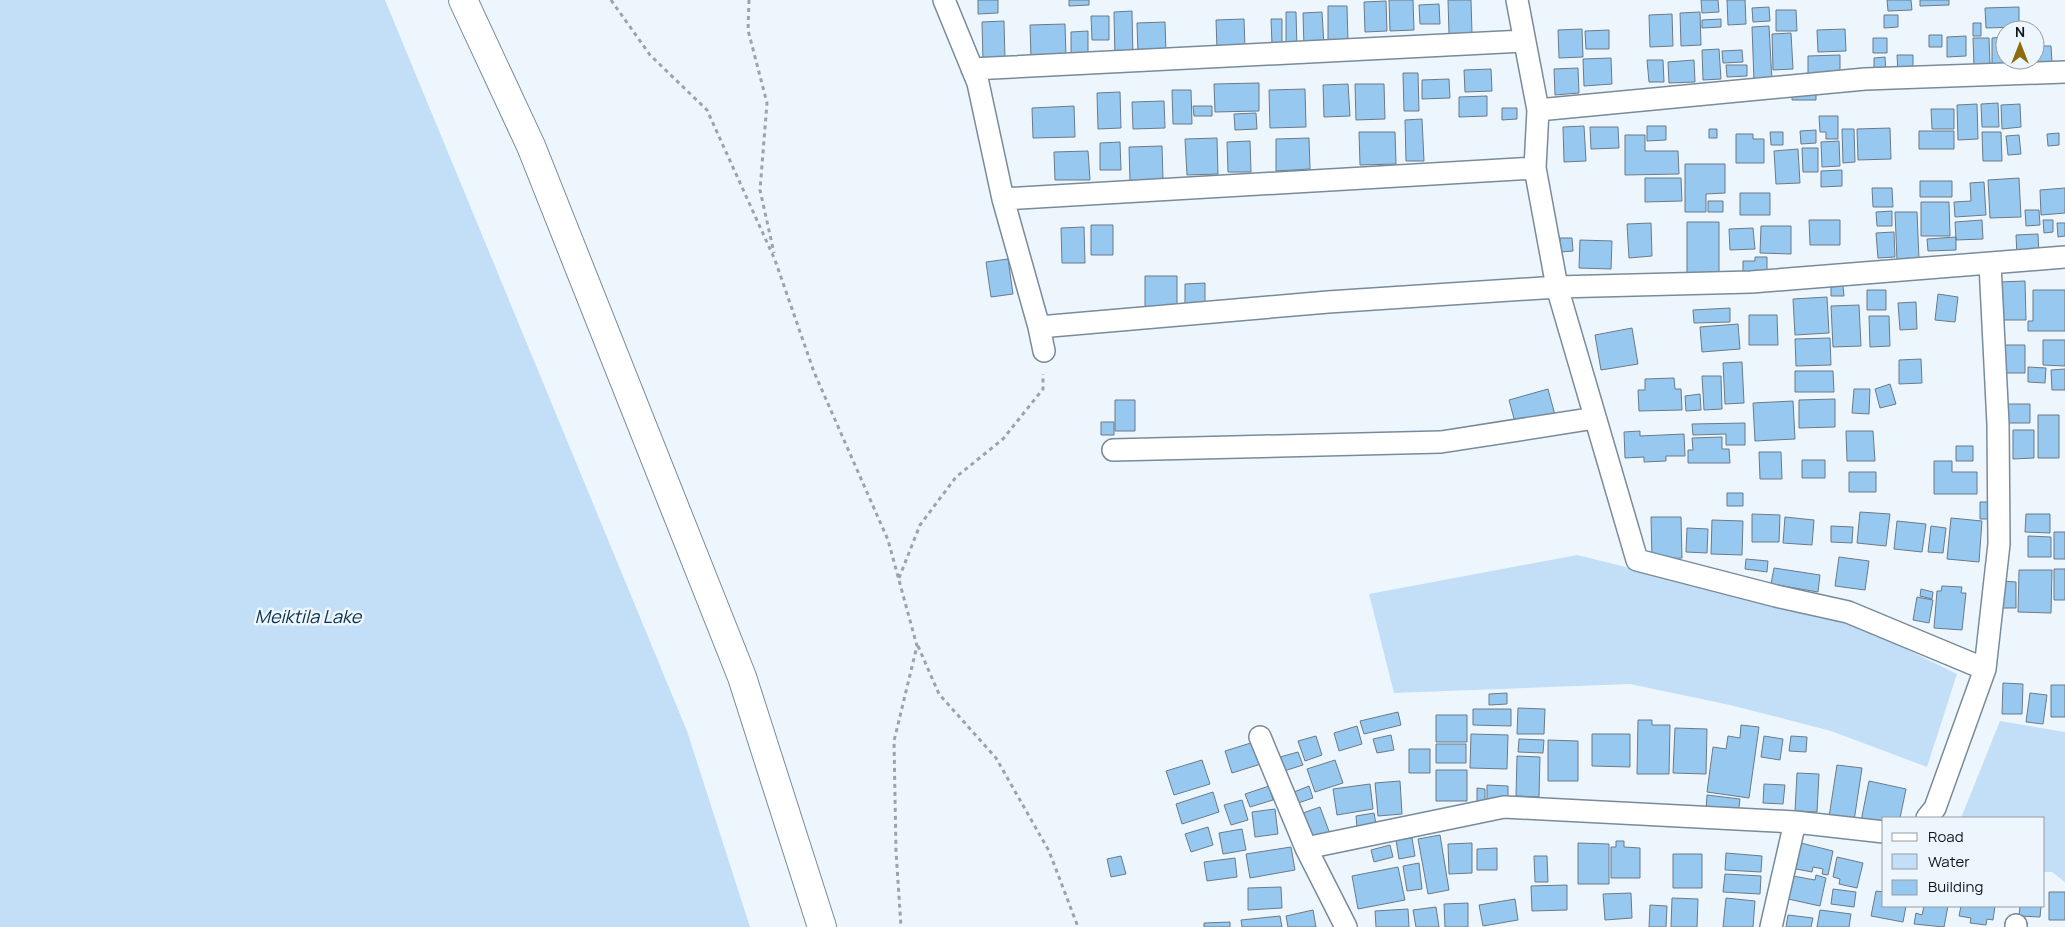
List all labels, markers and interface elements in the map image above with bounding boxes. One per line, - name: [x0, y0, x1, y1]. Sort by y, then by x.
- north arrow: [1995, 20, 2045, 70]
- text: N: [2015, 22, 2025, 41]
- water label: Meiktila Lake: [255, 604, 363, 628]
- legend: [1882, 817, 2045, 907]
- text: Road: [1928, 826, 1964, 847]
- text: Water: [1928, 851, 1970, 872]
- text: Building: [1928, 876, 1983, 897]

